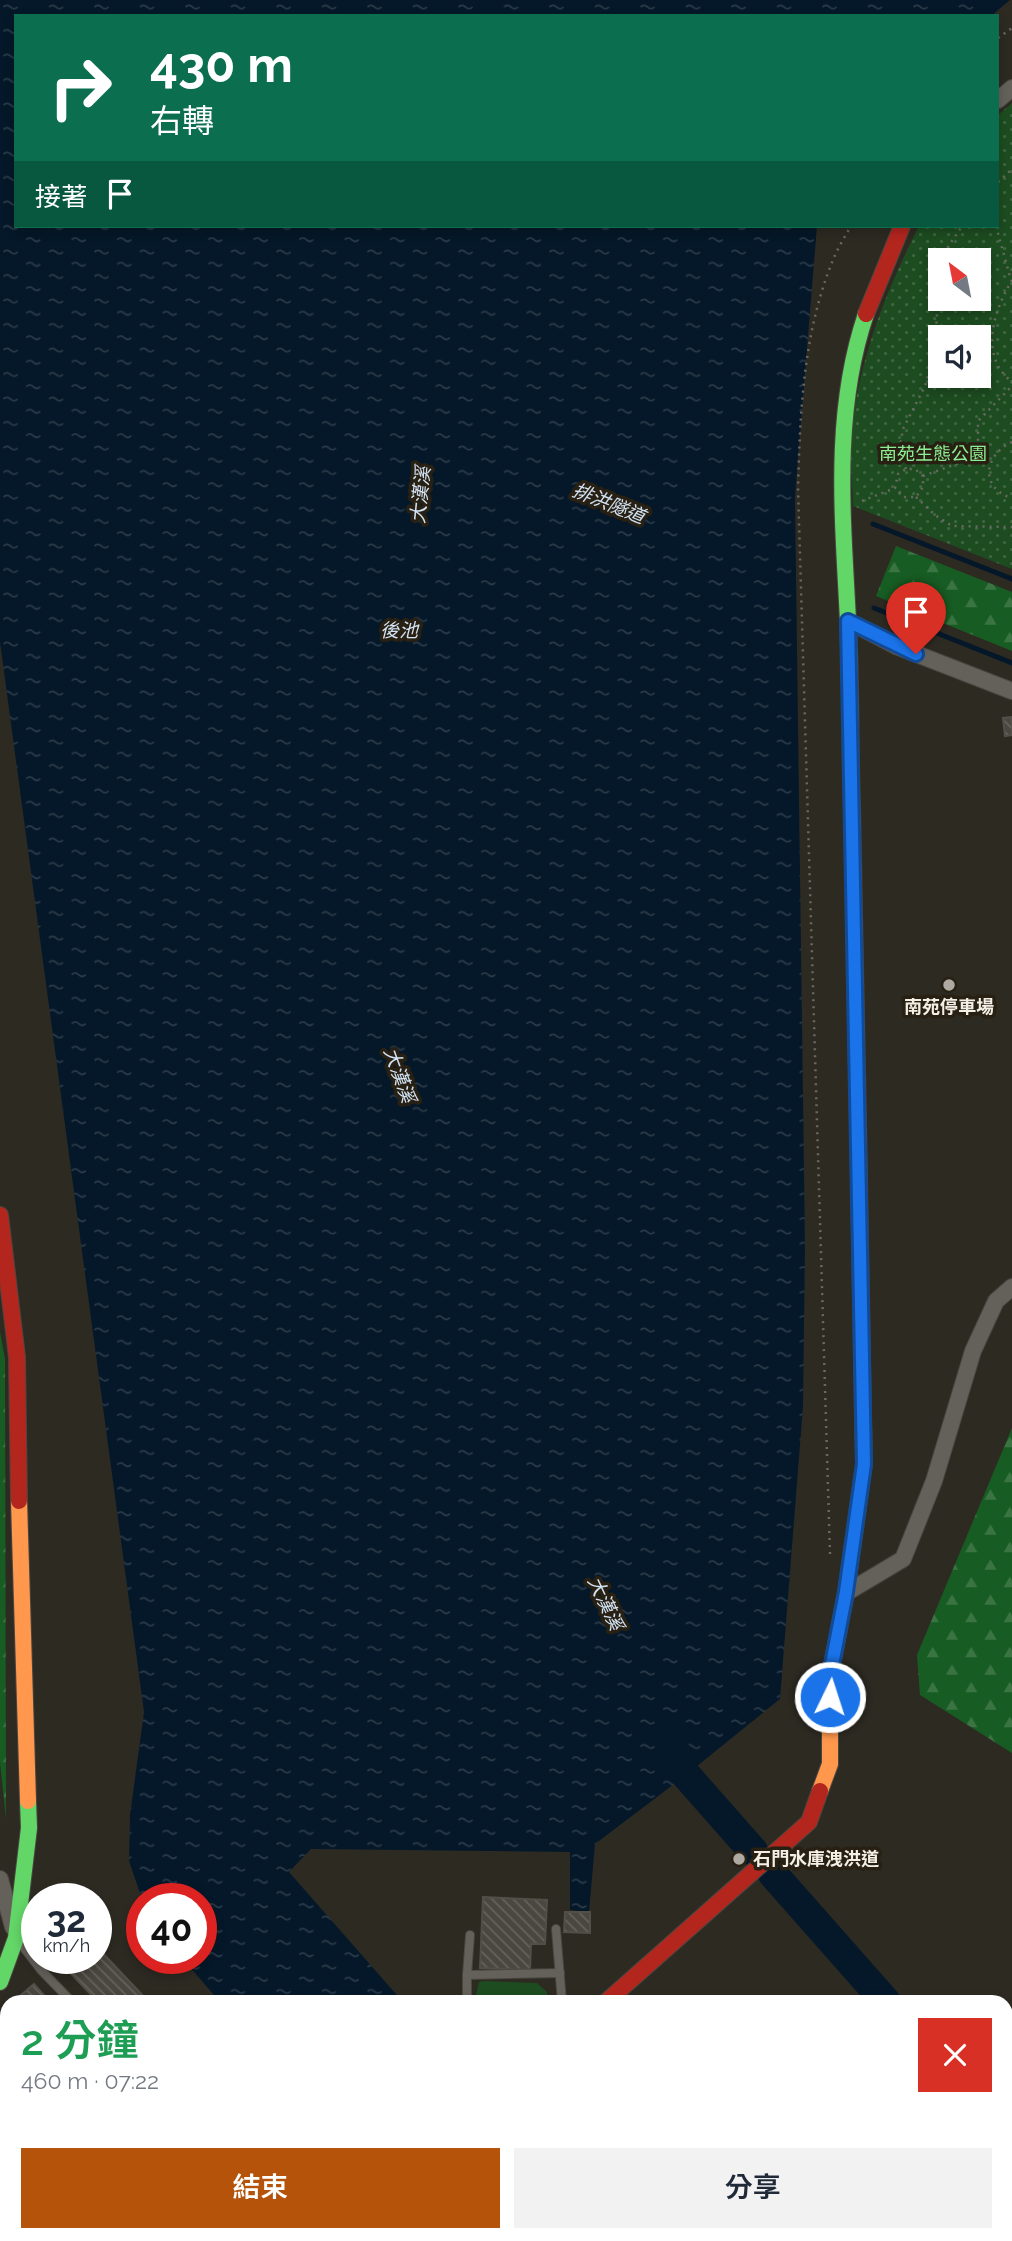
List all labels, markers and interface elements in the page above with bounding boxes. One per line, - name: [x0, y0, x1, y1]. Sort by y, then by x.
- text: 430 m: [150, 36, 293, 93]
- icon: right: [35, 42, 126, 133]
- text: 右轉: [150, 102, 214, 139]
- icon: arrive: [101, 175, 139, 213]
- text: 接著: [35, 182, 87, 212]
- north arrow: [928, 248, 990, 312]
- map controls: [928, 248, 991, 388]
- button: sound: [928, 325, 991, 388]
- park label: 南苑生態公園: [879, 443, 987, 464]
- water label: 大漢溪: [406, 463, 434, 525]
- water label: 排洪隧道: [570, 479, 651, 529]
- pin: [886, 582, 946, 654]
- icon: arrive: [897, 593, 935, 631]
- water label: 後池: [380, 619, 420, 641]
- marker: 南苑停車場: [941, 977, 957, 993]
- place label: 南苑停車場: [904, 996, 994, 1017]
- water label: 大漢溪: [380, 1044, 421, 1108]
- water label: 大漢溪: [584, 1573, 629, 1636]
- position arrow: [793, 1660, 867, 1734]
- place label: 石門水庫洩洪道: [753, 1848, 879, 1869]
- marker: 石門水庫洩洪道: [731, 1851, 747, 1867]
- speed limit sign: 40: [126, 1883, 217, 1974]
- text: 32: [47, 1899, 86, 1940]
- text: km/h: [43, 1935, 90, 1956]
- text: 2 分鐘: [21, 2016, 138, 2065]
- button: close: [918, 2018, 992, 2092]
- text: 460 m · 07:22: [21, 2067, 159, 2094]
- button: 結束: [21, 2148, 500, 2228]
- button: 分享: [514, 2148, 992, 2228]

